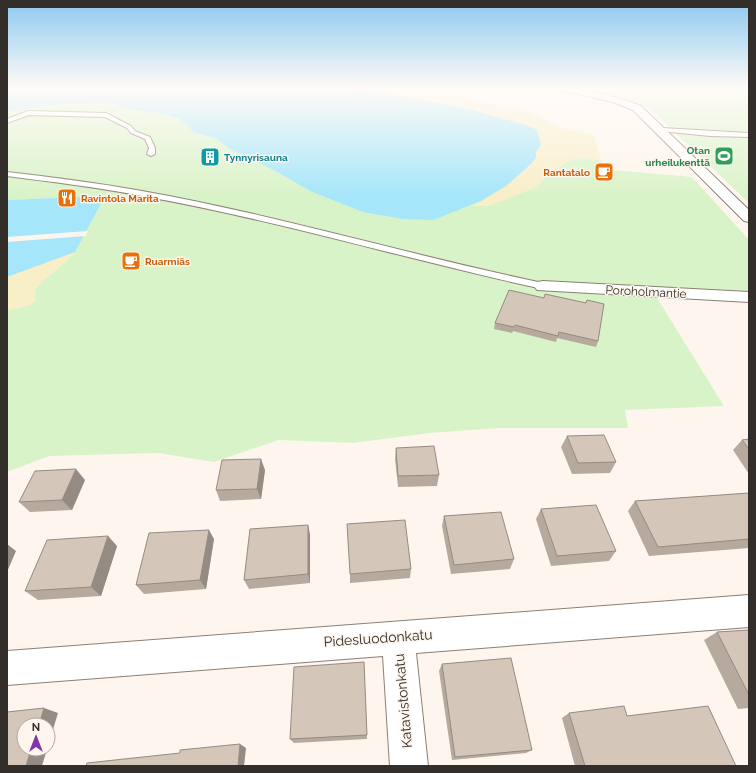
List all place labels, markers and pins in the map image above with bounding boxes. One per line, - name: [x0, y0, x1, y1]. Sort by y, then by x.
- place label: Otan urheilukenttä: [645, 145, 710, 168]
- sports icon: Otan urheilukenttä: [713, 145, 735, 167]
- building icon: Tynnyrisauna: [199, 146, 221, 168]
- place label: Tynnyrisauna: [224, 152, 288, 163]
- cafe icon: Rantatalo: [593, 161, 615, 183]
- place label: Rantatalo: [543, 167, 590, 178]
- restaurant icon: Ravintola Marita: [56, 187, 78, 209]
- place label: Ravintola Marita: [81, 193, 159, 204]
- cafe icon: Ruarmiäs: [120, 250, 142, 272]
- place label: Ruarmiäs: [145, 256, 190, 267]

